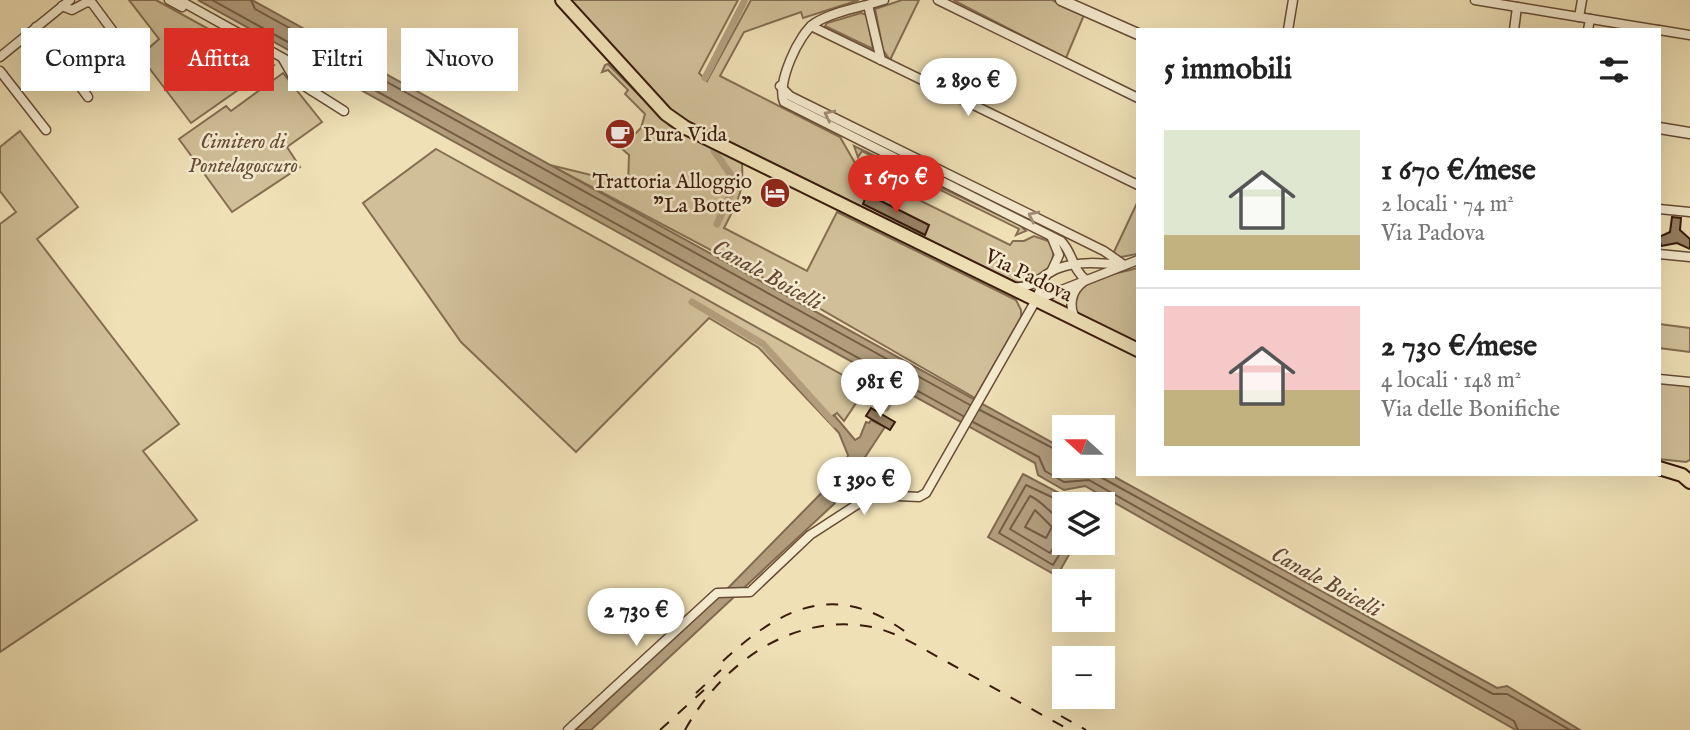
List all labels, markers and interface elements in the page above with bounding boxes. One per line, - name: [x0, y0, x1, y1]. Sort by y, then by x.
- chip: Compra: [21, 28, 150, 91]
- chip: Affitta: [164, 28, 274, 91]
- chip: Filtri: [288, 28, 387, 91]
- chip: Nuovo: [401, 28, 518, 91]
- text: 5 immobili: [1164, 51, 1292, 89]
- icon: filters: [1595, 51, 1633, 89]
- pin: 2 890 €: [903, 58, 1033, 118]
- text: 2 890 €: [936, 66, 1000, 95]
- one-way arrow: [824, 109, 836, 123]
- cafe icon: Pura Vida: [603, 117, 637, 151]
- place label: Pura Vida: [643, 122, 728, 149]
- park label: Cimitero di Pontelagoscuro: [188, 129, 298, 180]
- text: 1 670 €/mese: [1381, 152, 1536, 190]
- pin: 1 670 €: [831, 156, 961, 215]
- icon: home: [1220, 158, 1304, 242]
- text: 1 670 €: [864, 163, 928, 192]
- place label: Trattoria Alloggio "La Botte": [592, 169, 752, 220]
- hotel icon: Trattoria Alloggio "La Botte": [758, 176, 792, 210]
- text: 2 locali · 74 m²: [1381, 190, 1514, 219]
- one-way arrow: [1027, 210, 1040, 224]
- text: Via Padova: [1381, 219, 1485, 248]
- water label: Canale Boicelli: [707, 233, 829, 318]
- street label: Via Padova: [979, 243, 1078, 310]
- text: 2 730 €/mese: [1381, 328, 1537, 366]
- icon: home: [1220, 334, 1304, 418]
- pin: 981 €: [831, 360, 929, 419]
- text: 4 locali · 148 m²: [1381, 366, 1521, 395]
- text: 981 €: [857, 367, 903, 396]
- text: Via delle Bonifiche: [1381, 395, 1560, 424]
- north arrow: [1052, 415, 1115, 478]
- map controls: [1052, 415, 1115, 709]
- pin: 1 390 €: [799, 458, 929, 517]
- text: 1 390 €: [833, 465, 895, 494]
- button: layers: [1052, 492, 1115, 555]
- water label: Canale Boicelli: [1266, 540, 1388, 625]
- button: +: [1052, 569, 1115, 632]
- pin: 2 730 €: [571, 588, 701, 648]
- text: 2 730 €: [604, 596, 668, 625]
- button: −: [1052, 646, 1115, 709]

